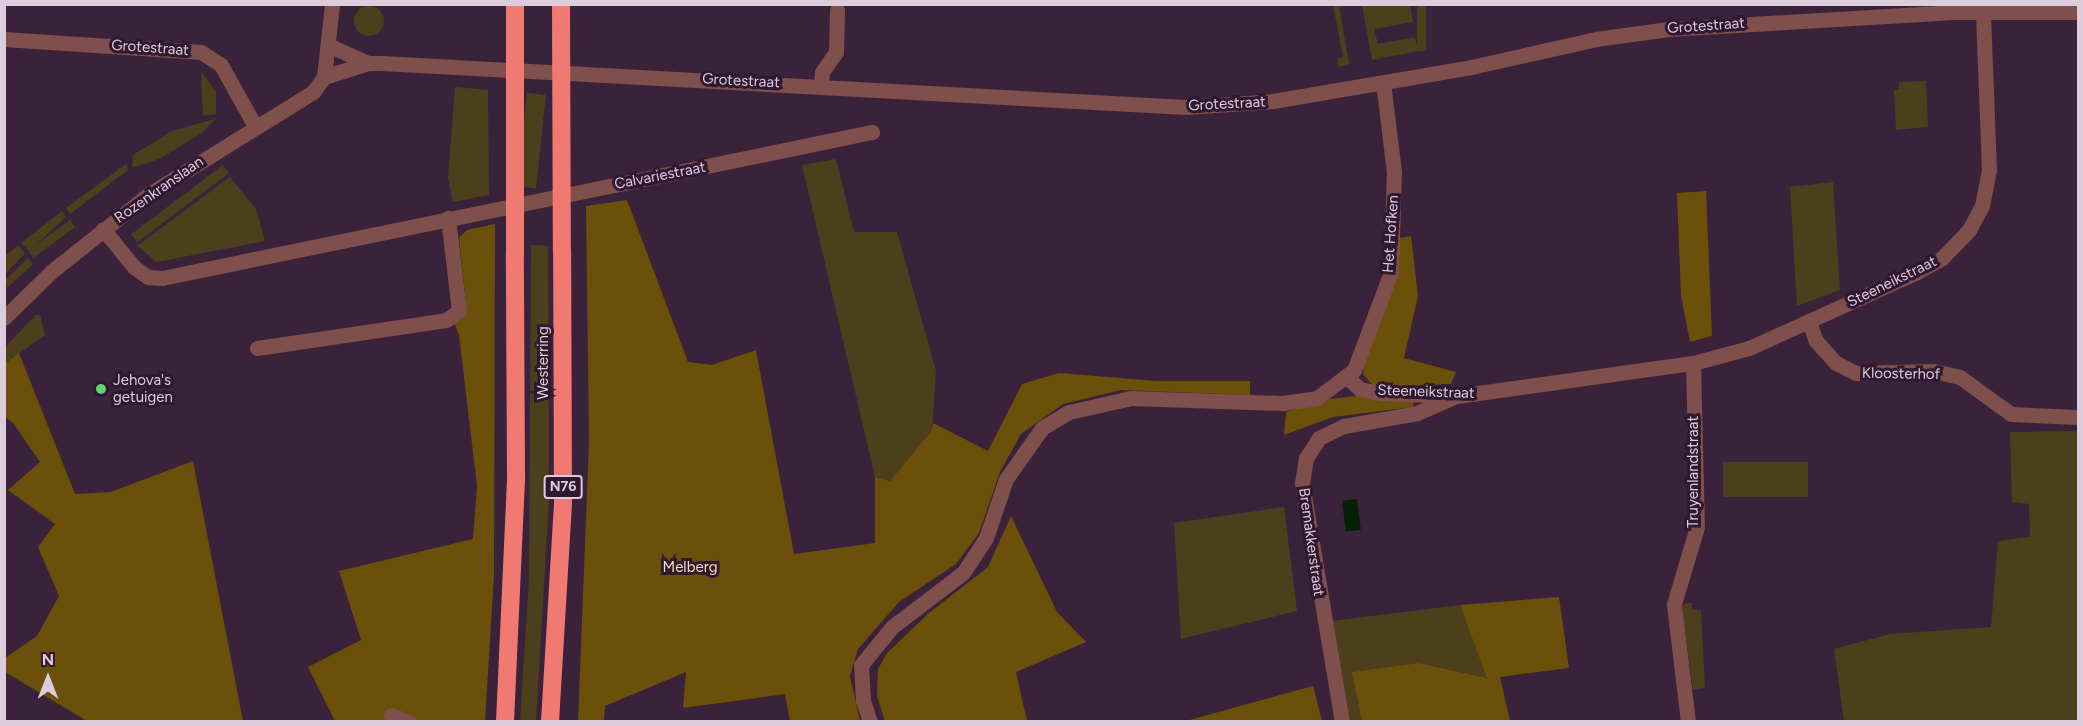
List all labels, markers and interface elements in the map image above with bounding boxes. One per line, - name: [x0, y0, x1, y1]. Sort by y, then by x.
- street label: Grotestraat: [1667, 14, 1745, 38]
- street label: Grotestraat: [111, 36, 189, 60]
- street label: Grotestraat: [702, 70, 780, 92]
- street label: Grotestraat: [1188, 93, 1266, 115]
- street label: Rozenkranslaan: [111, 153, 207, 227]
- street label: Calvariestraat: [613, 158, 707, 194]
- street label: Het Hofken: [1379, 194, 1403, 274]
- street label: Steeneikstraat: [1844, 253, 1940, 311]
- street label: Westerring: [535, 326, 553, 400]
- street label: Kloosterhof: [1862, 364, 1940, 384]
- place label: Jehova's getuigen: [113, 371, 173, 406]
- street label: Steeneikstraat: [1377, 381, 1475, 403]
- marker: Jehova's getuigen: [94, 382, 108, 396]
- street label: Truyenlandstraat: [1685, 416, 1703, 528]
- road number: N76: [544, 476, 582, 498]
- street label: Bremakkerstraat: [1294, 487, 1328, 597]
- park label: Melberg: [662, 559, 718, 577]
- north arrow: [18, 648, 78, 708]
- text: N: [42, 650, 54, 669]

